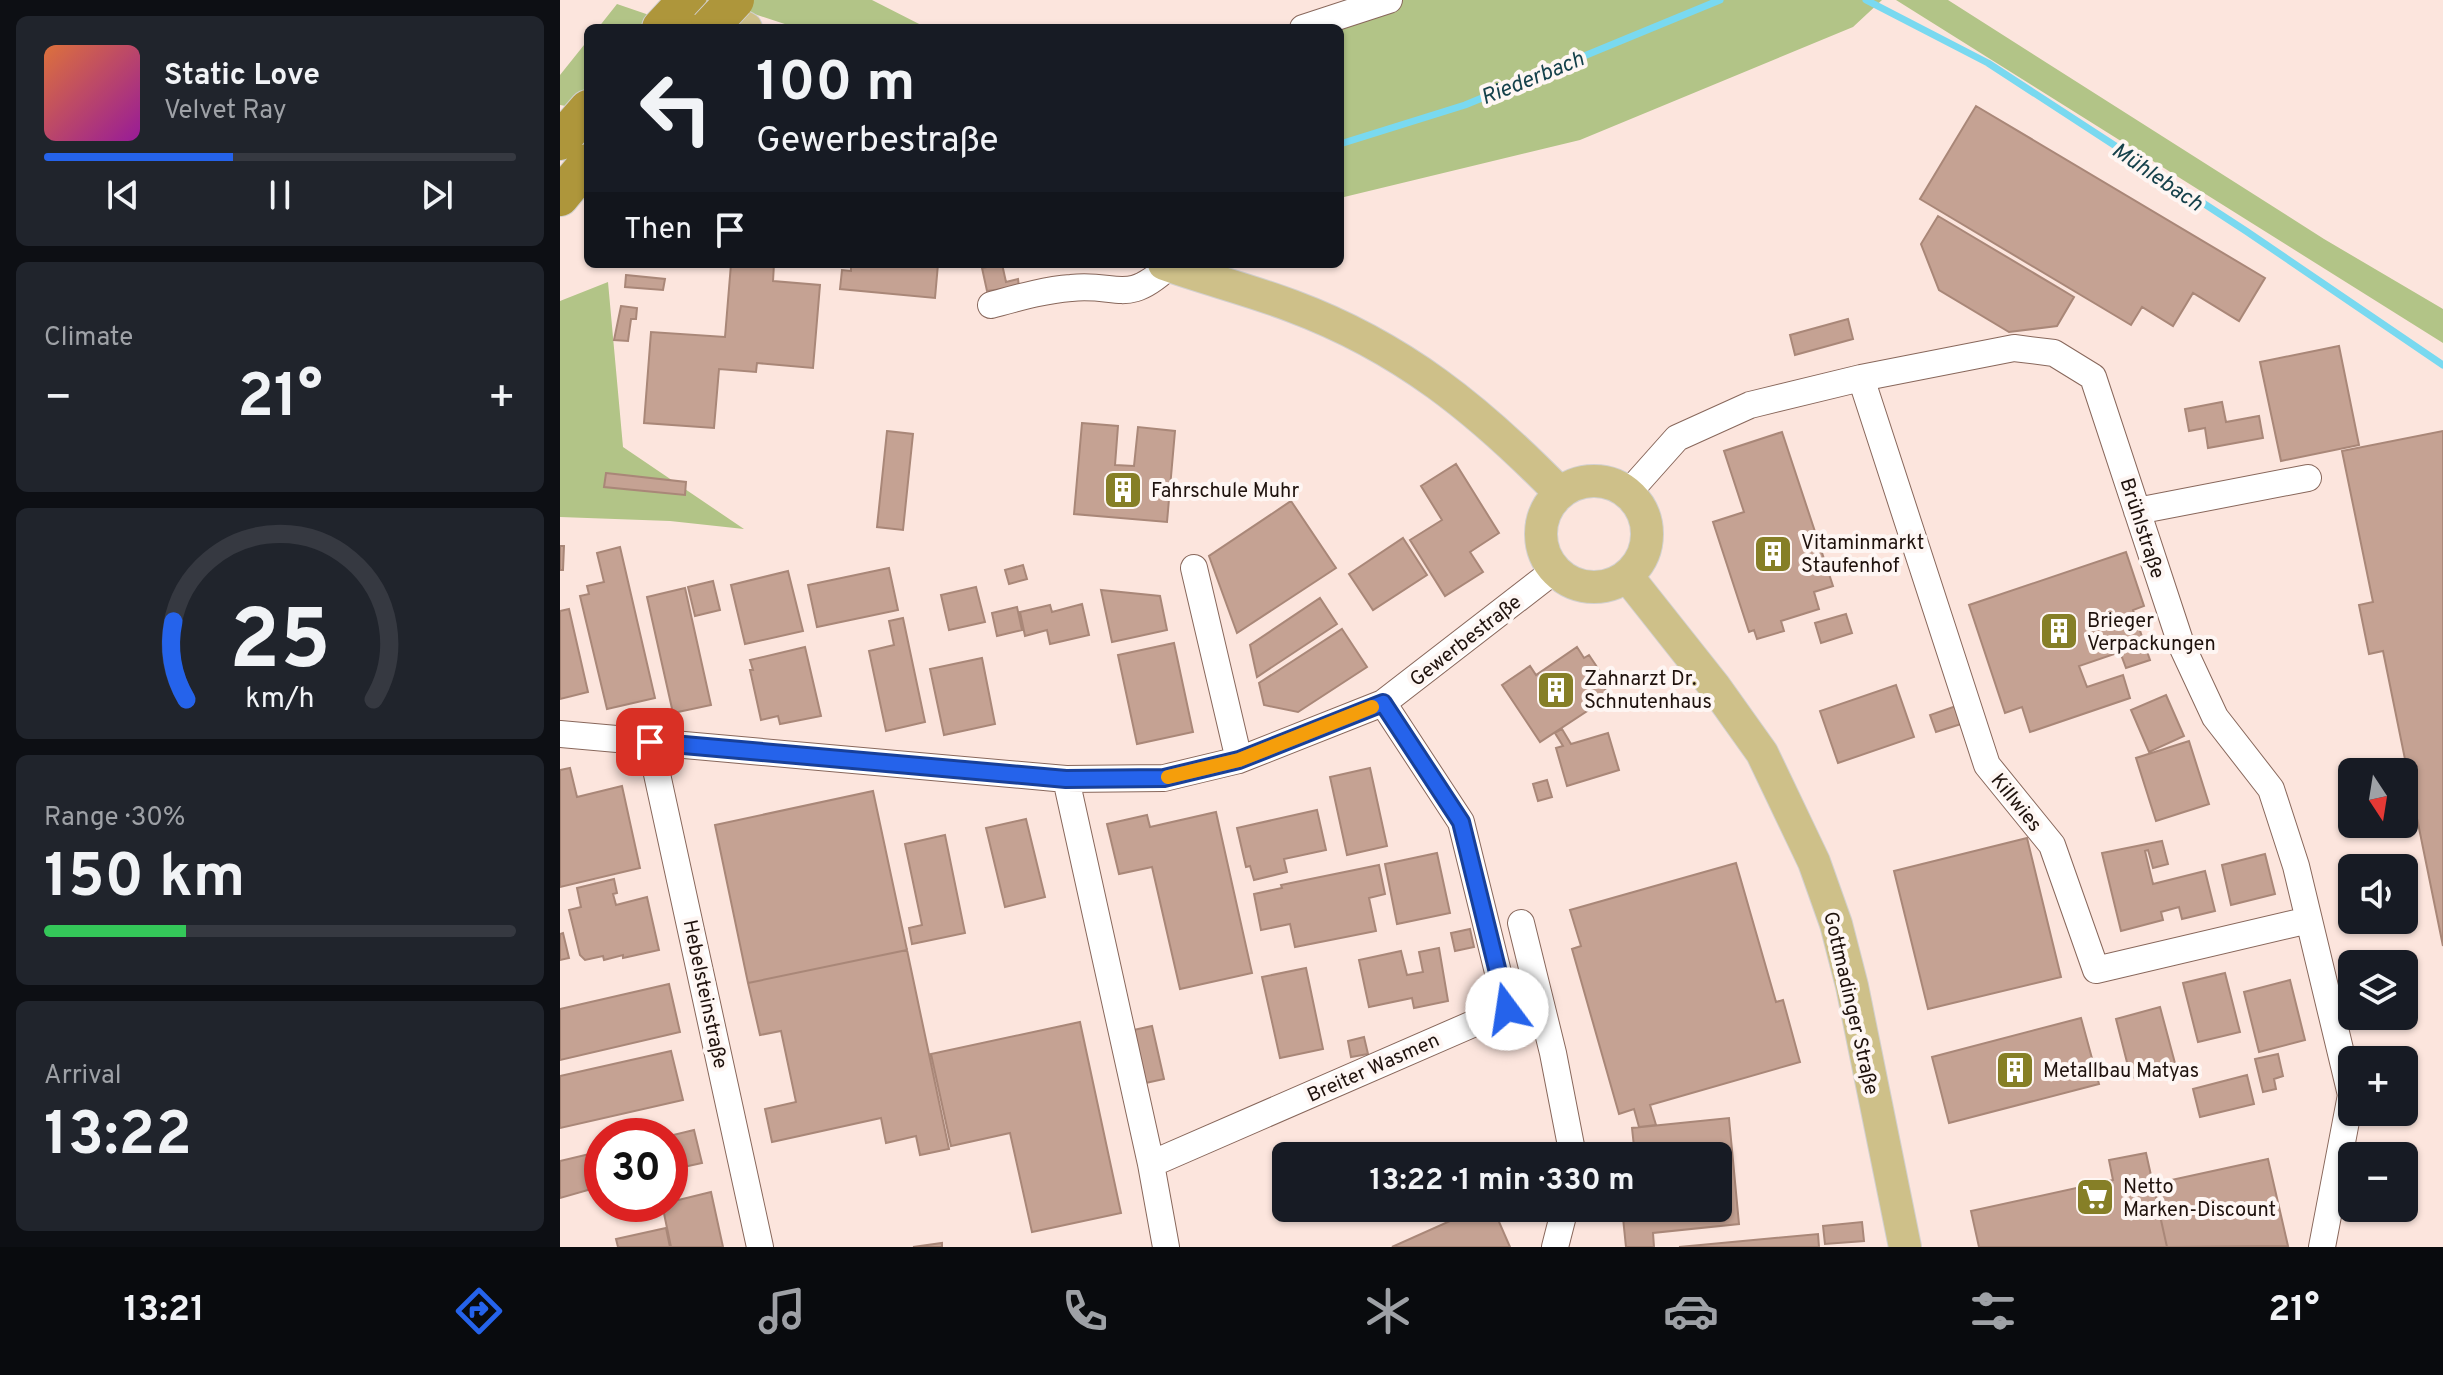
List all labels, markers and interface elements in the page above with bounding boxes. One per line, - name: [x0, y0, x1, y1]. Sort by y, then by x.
- water label: Riederbach: [1477, 46, 1588, 112]
- text: 100 m: [756, 50, 915, 120]
- icon: left: [624, 56, 728, 160]
- text: Static Love: [164, 58, 320, 95]
- text: Velvet Ray: [164, 95, 287, 128]
- text: Gewerbestraße: [756, 119, 999, 165]
- water label: Mühlebach: [2106, 138, 2207, 218]
- icon: previous: [101, 173, 145, 217]
- icon: pause: [258, 173, 302, 217]
- icon: next: [415, 173, 459, 217]
- icon: arrive: [708, 208, 752, 252]
- text: Then: [624, 212, 692, 249]
- text: Climate: [44, 322, 133, 355]
- text: 21°: [237, 362, 323, 438]
- text: −: [44, 372, 72, 428]
- text: +: [488, 372, 516, 428]
- building icon: Fahrschule Muhr: [1102, 469, 1144, 511]
- street label: Brühlstraße: [2113, 475, 2170, 582]
- place label: Fahrschule Muhr: [1151, 479, 1300, 505]
- place label: Vitaminmarkt Staufenhof: [1801, 531, 1924, 580]
- building icon: Vitaminmarkt Staufenhof: [1752, 533, 1794, 575]
- street label: Gewerbestraße: [1405, 590, 1527, 693]
- text: 25: [229, 592, 331, 697]
- place label: Brieger Verpackungen: [2087, 609, 2216, 658]
- building icon: Brieger Verpackungen: [2038, 610, 2080, 652]
- place label: Zahnarzt Dr. Schnutenhaus: [1584, 667, 1712, 716]
- building icon: Zahnarzt Dr. Schnutenhaus: [1535, 669, 1577, 711]
- text: km/h: [245, 682, 315, 718]
- pin: [616, 708, 684, 776]
- icon: arrive: [628, 720, 672, 764]
- north arrow: [2338, 758, 2418, 838]
- map controls: [2338, 758, 2418, 1222]
- street label: Killwies: [1984, 769, 2047, 838]
- text: Range · 30%: [44, 802, 186, 835]
- text: 150 km: [44, 842, 245, 918]
- button: sound: [2338, 854, 2418, 934]
- street label: Gottmadinger Straße: [1816, 909, 1884, 1098]
- street label: Hebelsteinstraße: [676, 918, 733, 1071]
- button: layers: [2338, 950, 2418, 1030]
- position arrow: [1465, 967, 1549, 1051]
- street label: Breiter Wasmen: [1304, 1028, 1444, 1110]
- button: +: [2338, 1046, 2418, 1126]
- building icon: Metallbau Matyas: [1994, 1049, 2036, 1091]
- place label: Metallbau Matyas: [2043, 1059, 2199, 1085]
- text: Arrival: [44, 1060, 122, 1093]
- text: 13:22: [44, 1100, 192, 1176]
- speed limit sign: 30: [584, 1118, 688, 1222]
- button: −: [2338, 1142, 2418, 1222]
- text: 13:22 · 1 min · 330 m: [1369, 1163, 1635, 1200]
- place label: Netto Marken-Discount: [2123, 1175, 2276, 1224]
- supermarket icon: Netto Marken-Discount: [2074, 1176, 2116, 1218]
- icon: directions: [451, 1283, 507, 1339]
- icon: music: [754, 1283, 810, 1339]
- icon: phone: [1057, 1283, 1113, 1339]
- icon: climate: [1360, 1283, 1416, 1339]
- icon: car: [1663, 1283, 1719, 1339]
- icon: filters: [1965, 1283, 2021, 1339]
- text: 13:21: [123, 1288, 205, 1334]
- text: 21°: [2268, 1288, 2320, 1334]

